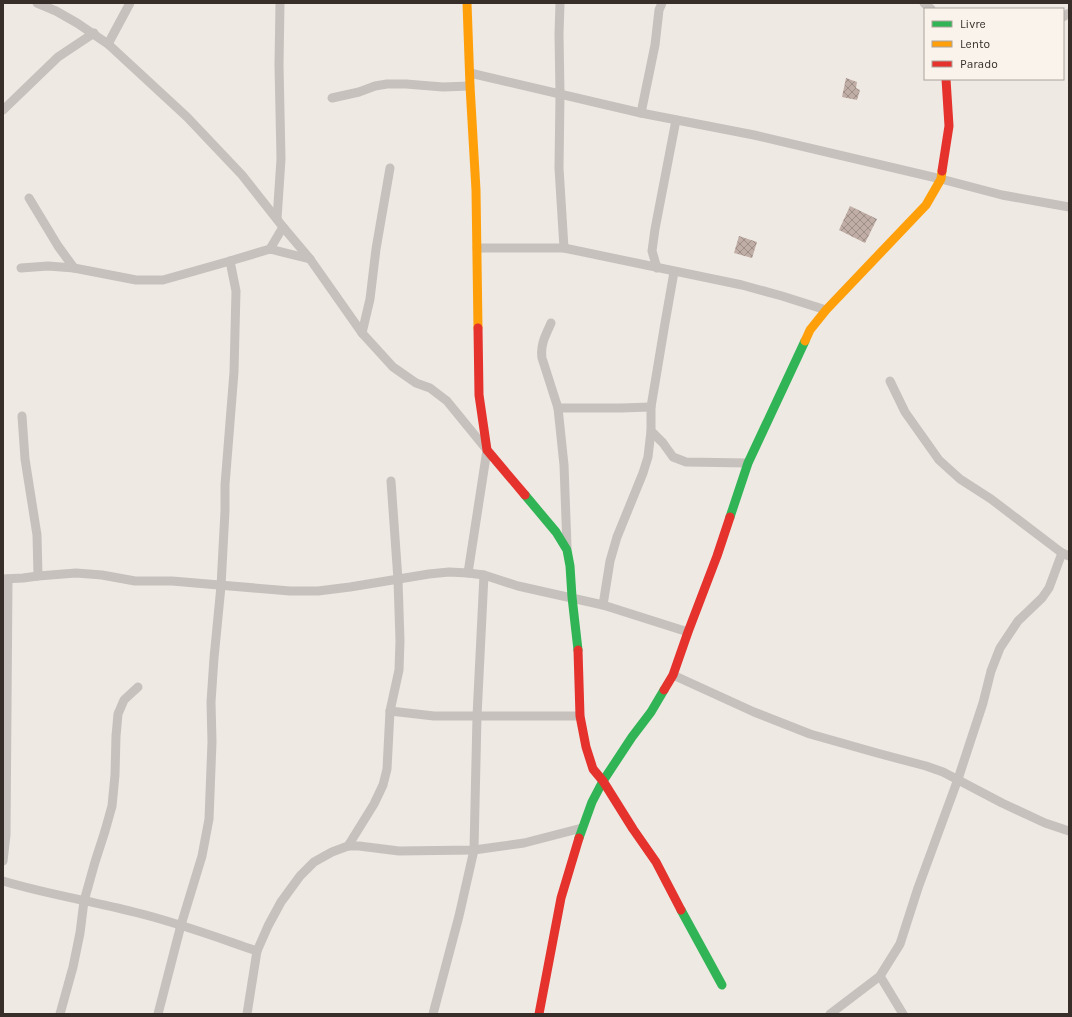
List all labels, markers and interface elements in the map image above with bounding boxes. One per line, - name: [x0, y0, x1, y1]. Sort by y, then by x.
- legend: [924, 8, 1064, 80]
- text: Livre: [960, 17, 986, 31]
- text: Lento: [960, 37, 990, 51]
- text: Parado: [960, 57, 998, 71]

